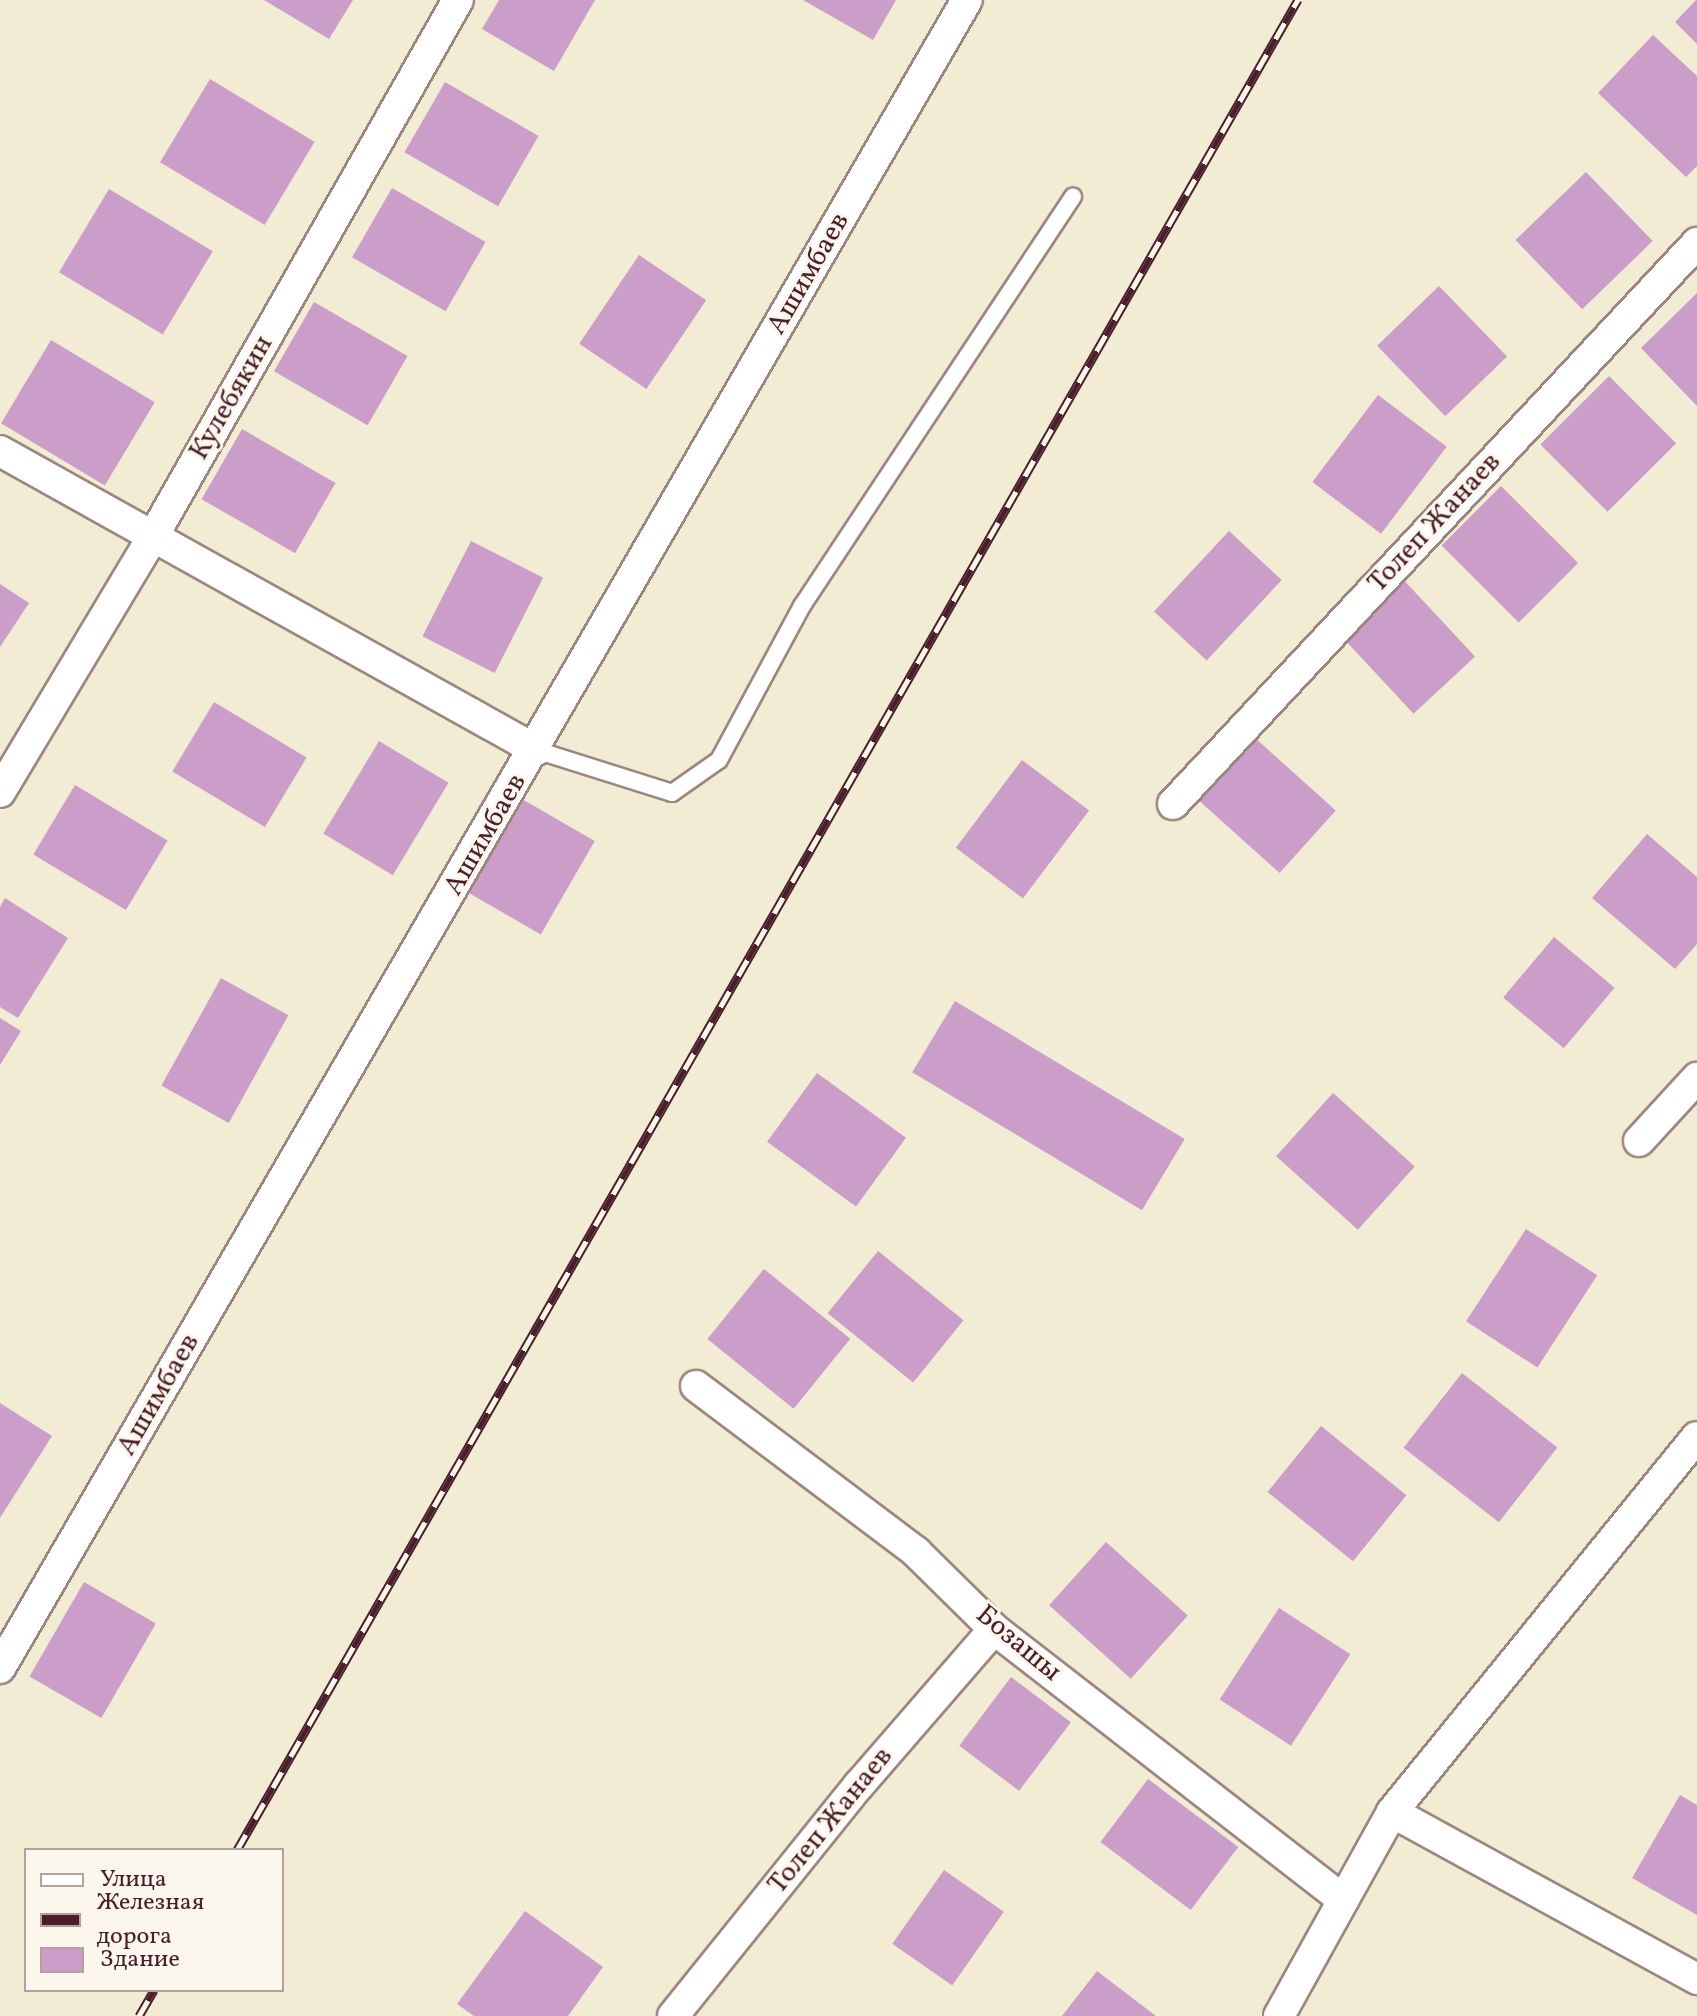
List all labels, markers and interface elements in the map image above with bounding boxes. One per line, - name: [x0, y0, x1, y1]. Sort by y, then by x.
- street label: Ашимбаев: [761, 207, 857, 341]
- street label: Кулебякин: [183, 330, 281, 466]
- street label: Толеп Жанаев: [1362, 446, 1508, 600]
- street label: Ашимбаев: [438, 768, 534, 902]
- street label: Ашимбаев: [111, 1328, 207, 1462]
- street label: Бозашы: [968, 1599, 1068, 1689]
- street label: Толеп Жанаев: [761, 1741, 901, 1901]
- legend: [24, 1848, 284, 1992]
- text: Улица: [100, 1863, 167, 1897]
- text: Железная дорога: [97, 1886, 204, 1954]
- text: Здание: [100, 1943, 180, 1977]

